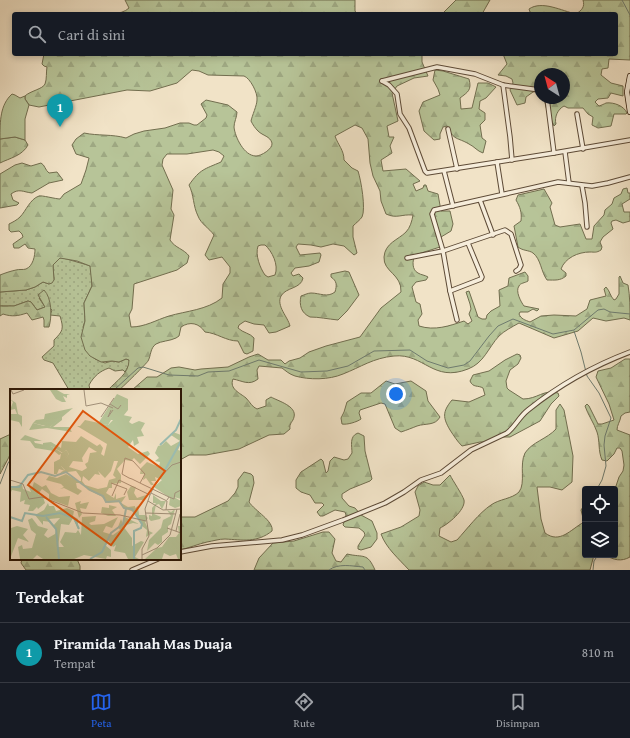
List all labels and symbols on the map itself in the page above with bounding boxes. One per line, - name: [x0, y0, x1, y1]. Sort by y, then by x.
- north arrow: [534, 68, 570, 104]
- pin: 1: [47, 94, 73, 127]
- your location: [386, 384, 406, 404]
- inset map: [10, 389, 181, 560]

